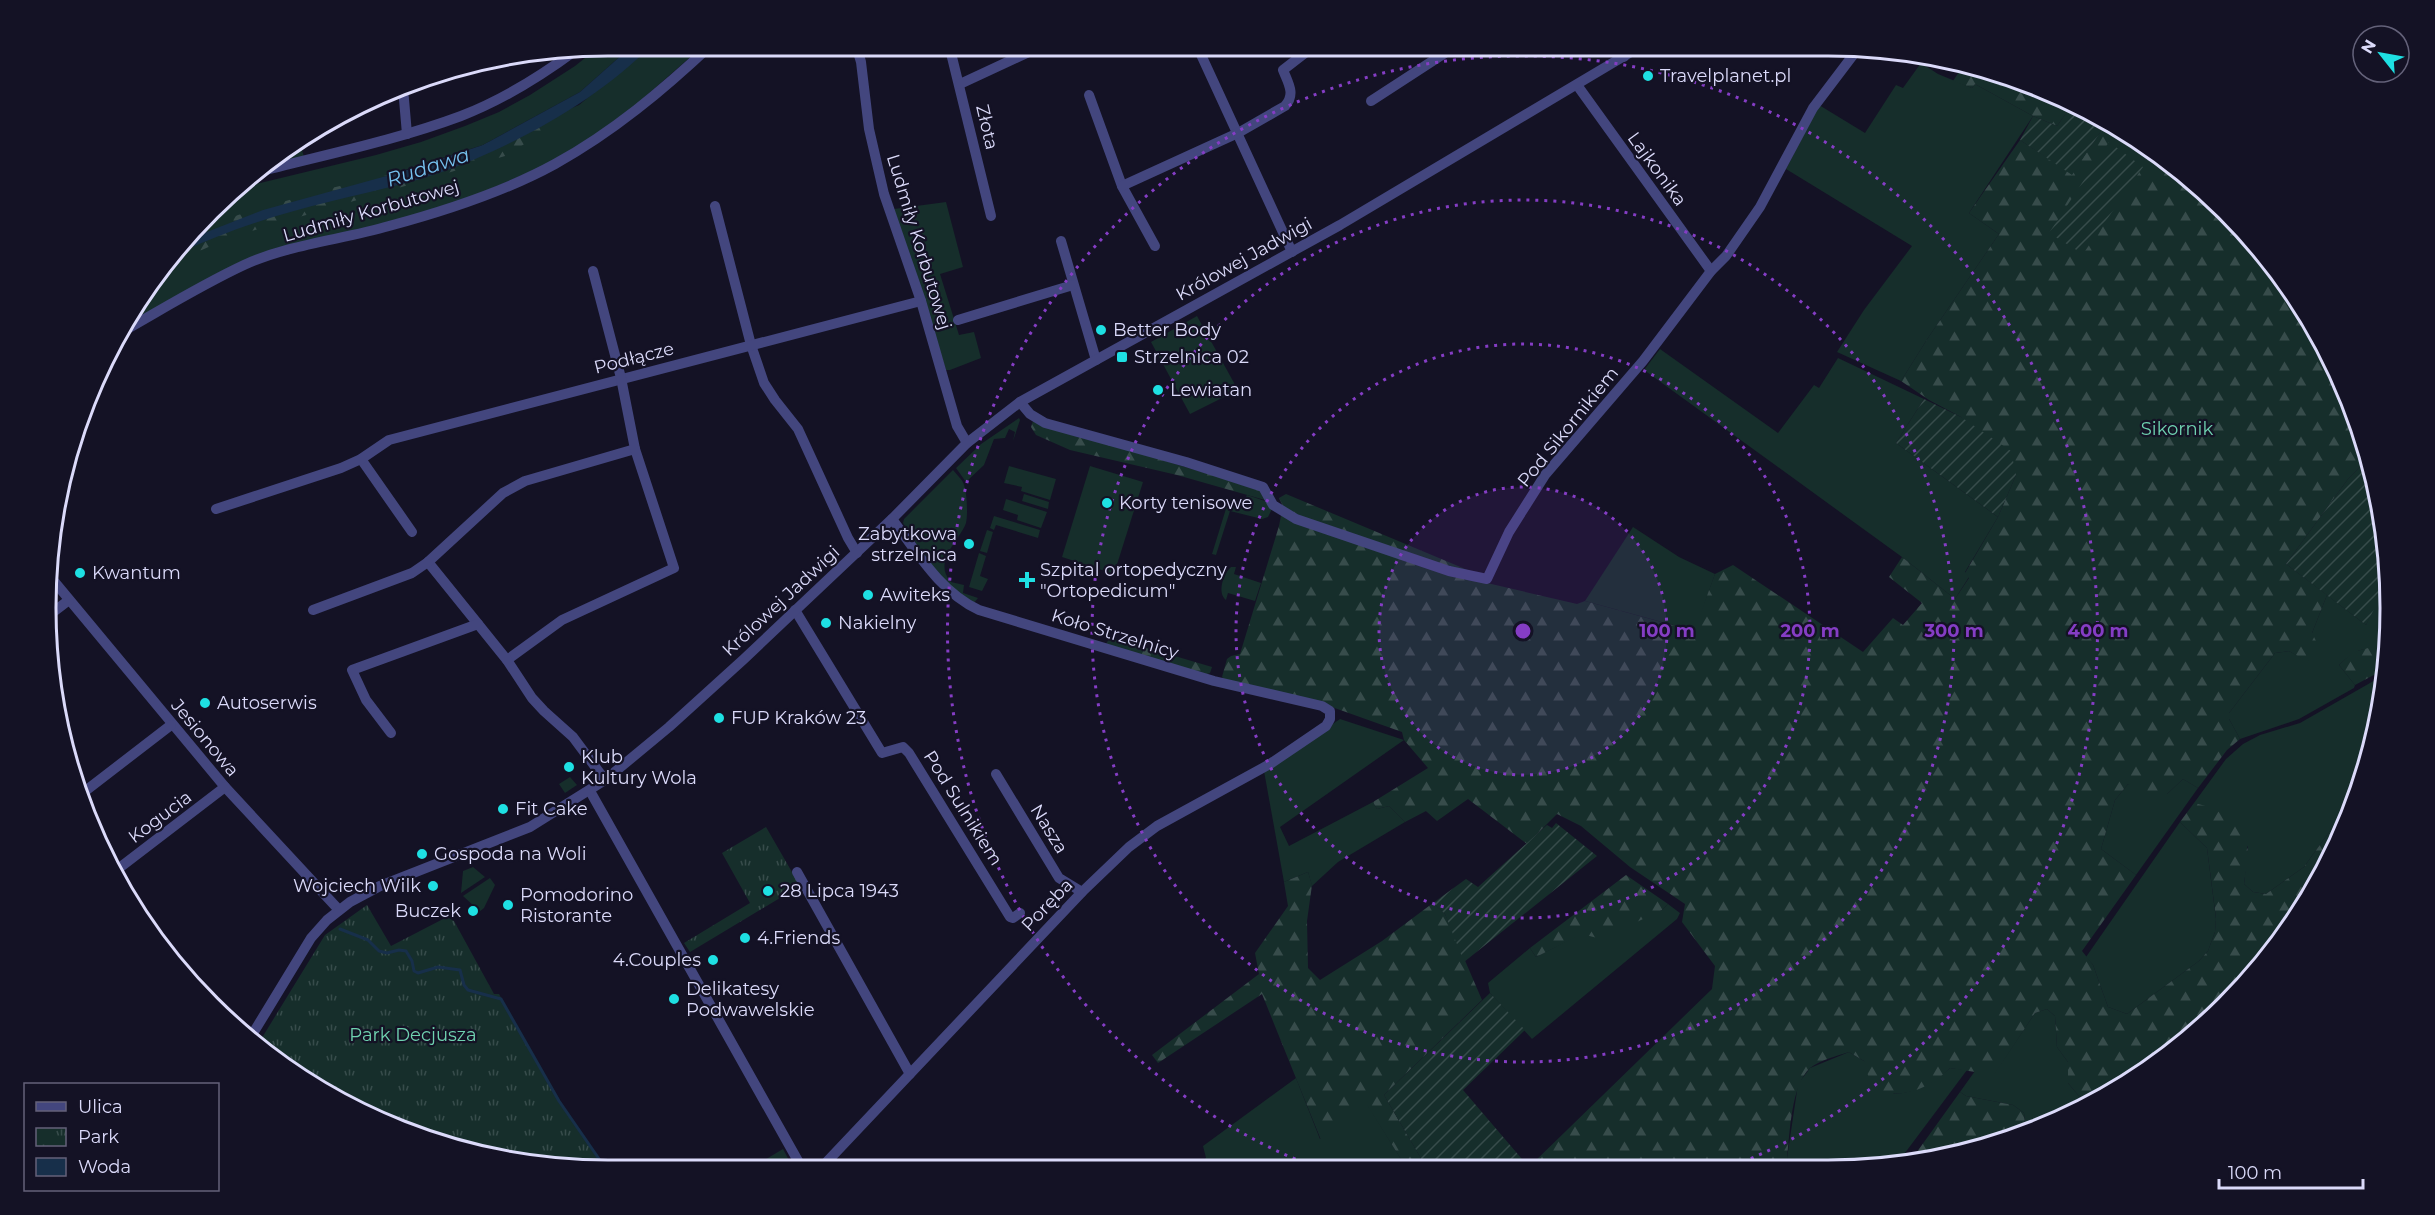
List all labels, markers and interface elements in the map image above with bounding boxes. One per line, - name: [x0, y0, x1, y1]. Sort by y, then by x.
- north arrow: [2351, 24, 2411, 84]
- text: N: [2357, 36, 2380, 57]
- place label: Travelplanet.pl: [1660, 65, 1791, 87]
- marker: Travelplanet.pl: [1641, 69, 1655, 83]
- street label: Złota: [971, 102, 1003, 152]
- street label: Lajkonika: [1623, 128, 1691, 210]
- water label: Rudawa: [383, 142, 473, 192]
- street label: Ludmiły Korbutowej: [882, 152, 956, 332]
- street label: Ludmiły Korbutowej: [280, 175, 462, 247]
- street label: Królowej Jadwigi: [1172, 212, 1316, 306]
- place label: Better Body: [1113, 319, 1221, 341]
- marker: Better Body: [1094, 323, 1108, 337]
- street label: Podłącze: [592, 337, 676, 379]
- place label: Strzelnica 02: [1134, 346, 1249, 368]
- marker: Strzelnica 02: [1115, 350, 1129, 364]
- street label: Pod Sikornikiem: [1513, 363, 1623, 491]
- place label: Lewiatan: [1170, 379, 1252, 401]
- marker: Lewiatan: [1151, 383, 1165, 397]
- park label: Sikornik: [2141, 418, 2213, 440]
- place label: Korty tenisowe: [1119, 492, 1252, 514]
- marker: Korty tenisowe: [1100, 496, 1114, 510]
- place label: Zabytkowa strzelnica: [858, 523, 957, 566]
- marker: Zabytkowa strzelnica: [962, 537, 976, 551]
- street label: Królowej Jadwigi: [718, 541, 844, 661]
- place label: Szpital ortopedyczny "Ortopedicum": [1040, 559, 1227, 602]
- place label: Kwantum: [92, 562, 181, 584]
- marker: Kwantum: [73, 566, 87, 580]
- marker: Szpital ortopedyczny "Ortopedicum": [1018, 571, 1036, 589]
- place label: Awiteks: [880, 584, 950, 606]
- marker: Awiteks: [861, 588, 875, 602]
- street label: Koło Strzelnicy: [1049, 604, 1181, 664]
- place label: Nakielny: [838, 612, 916, 634]
- marker: Nakielny: [819, 616, 833, 630]
- text: 100 m: [1639, 620, 1695, 642]
- text: 200 m: [1780, 620, 1840, 642]
- text: 300 m: [1923, 620, 1984, 642]
- text: 400 m: [2068, 620, 2128, 642]
- centre of rings: [1513, 621, 1533, 641]
- place label: Autoserwis: [217, 692, 317, 714]
- street label: Jesionowa: [166, 694, 244, 781]
- marker: Autoserwis: [198, 696, 212, 710]
- place label: FUP Kraków 23: [731, 707, 866, 729]
- marker: FUP Kraków 23: [712, 711, 726, 725]
- place label: Klub Kultury Wola: [581, 746, 697, 789]
- street label: Pod Sulnikiem: [919, 746, 1007, 870]
- marker: Klub Kultury Wola: [562, 760, 576, 774]
- street label: Kogucia: [124, 786, 196, 848]
- place label: Fit Cake: [515, 798, 588, 820]
- street label: Nasza: [1025, 800, 1073, 858]
- marker: Fit Cake: [496, 802, 510, 816]
- place label: Gospoda na Woli: [434, 843, 587, 865]
- marker: Gospoda na Woli: [415, 847, 429, 861]
- street label: Poręba: [1017, 874, 1077, 936]
- place label: Wojciech Wilk: [293, 875, 421, 897]
- marker: Wojciech Wilk: [426, 879, 440, 893]
- place label: 28 Lipca 1943: [780, 880, 899, 902]
- place label: Pomodorino Ristorante: [520, 884, 633, 927]
- marker: 28 Lipca 1943: [761, 884, 775, 898]
- marker: Pomodorino Ristorante: [501, 898, 515, 912]
- place label: Buczek: [395, 900, 461, 922]
- marker: Buczek: [466, 904, 480, 918]
- place label: 4.Friends: [757, 927, 840, 949]
- marker: 4.Friends: [738, 931, 752, 945]
- place label: 4.Couples: [613, 949, 701, 971]
- marker: 4.Couples: [706, 953, 720, 967]
- place label: Delikatesy Podwawelskie: [686, 978, 815, 1021]
- marker: Delikatesy Podwawelskie: [667, 992, 681, 1006]
- park label: Park Decjusza: [349, 1024, 477, 1046]
- legend: [24, 1083, 219, 1191]
- text: Ulica: [78, 1096, 123, 1118]
- text: Park: [78, 1126, 119, 1148]
- scale bar: [2219, 1152, 2363, 1190]
- text: Woda: [78, 1156, 131, 1178]
- text: 100 m: [2228, 1162, 2282, 1184]

